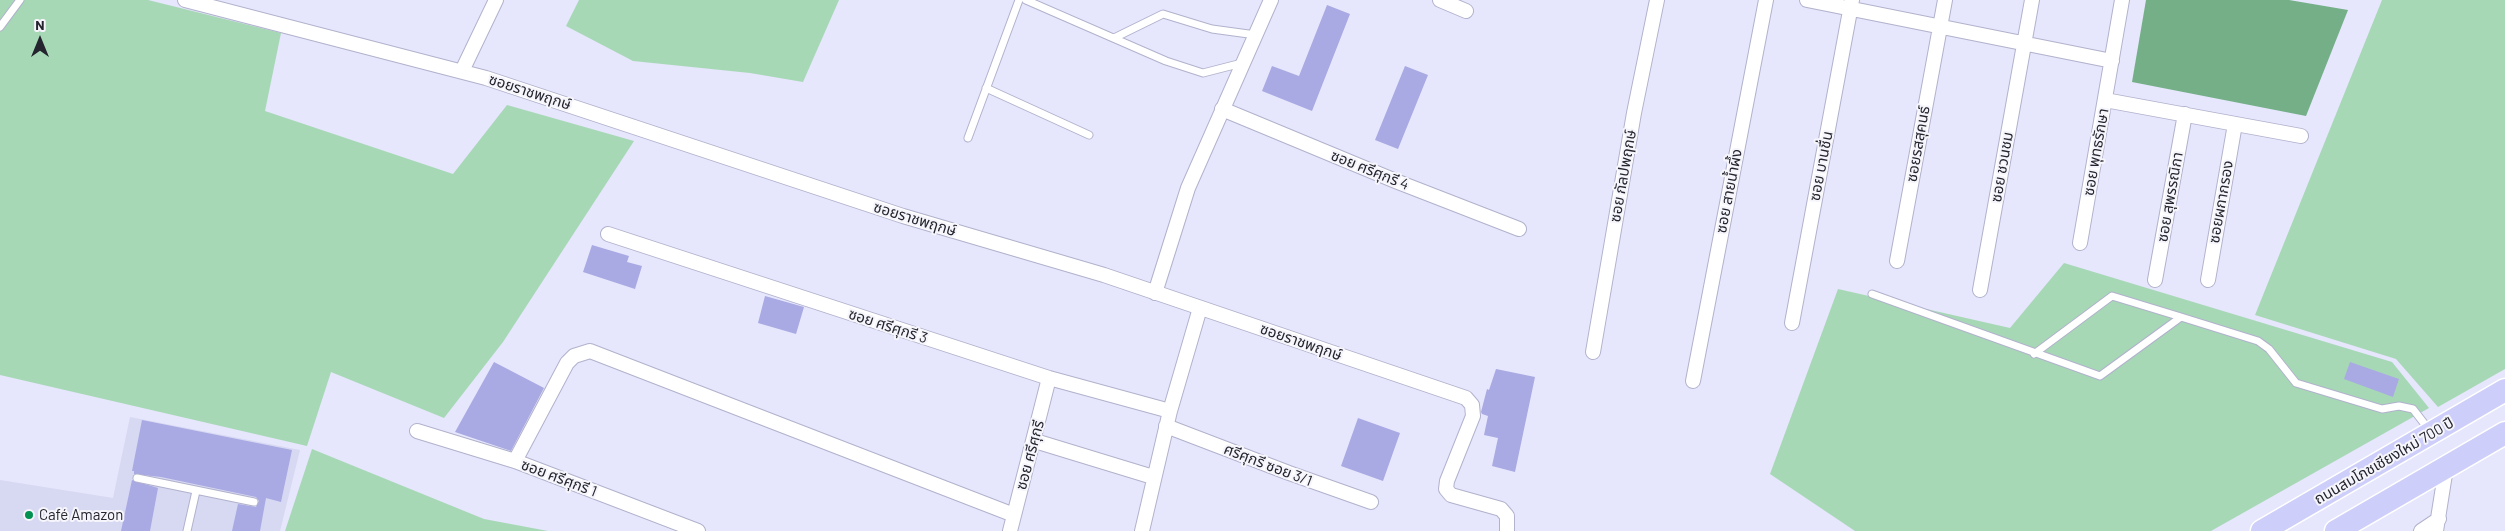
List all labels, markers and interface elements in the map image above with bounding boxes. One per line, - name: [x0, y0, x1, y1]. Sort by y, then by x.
- north arrow: [15, 15, 65, 65]
- text: N: [35, 16, 45, 33]
- street label: ซอยราชพฤกษ์: [487, 70, 573, 114]
- street label: ซอยรสสุคนธ์: [1902, 105, 1934, 183]
- street label: ซอย พุทธรักษา: [2079, 107, 2113, 197]
- street label: ซอย กัลปพฤกษ์: [1606, 128, 1640, 224]
- street label: ซอย บานชื่น: [1805, 130, 1837, 202]
- street label: ซอย ชวนชม: [1987, 130, 2017, 204]
- street label: ซอย ศรีศุกรี 4: [1328, 146, 1412, 194]
- street label: ซอย สายน้ำผึ้ง: [1712, 147, 1746, 235]
- street label: ซอย สุพรรณิกา: [2153, 151, 2187, 243]
- street label: ซอยผกากรอง: [2205, 159, 2237, 245]
- street label: ซอยราชพฤกษ์: [871, 198, 959, 240]
- street label: ซอย ศรีศุกรี 3: [846, 305, 930, 347]
- street label: ซอยราชพฤกษ์: [1258, 320, 1344, 364]
- street label: ถนนสมโภชเชียงใหม่ 700 ปี: [2311, 414, 2457, 508]
- street label: ซอย ศรีศุกรี: [1012, 418, 1048, 492]
- street label: ศรีศุกรี ซอย 3/1: [1221, 440, 1315, 490]
- street label: ซอย ศรีศุกรี 1: [519, 455, 599, 501]
- place label: Café Amazon: [39, 506, 123, 524]
- marker: Café Amazon: [23, 509, 35, 521]

